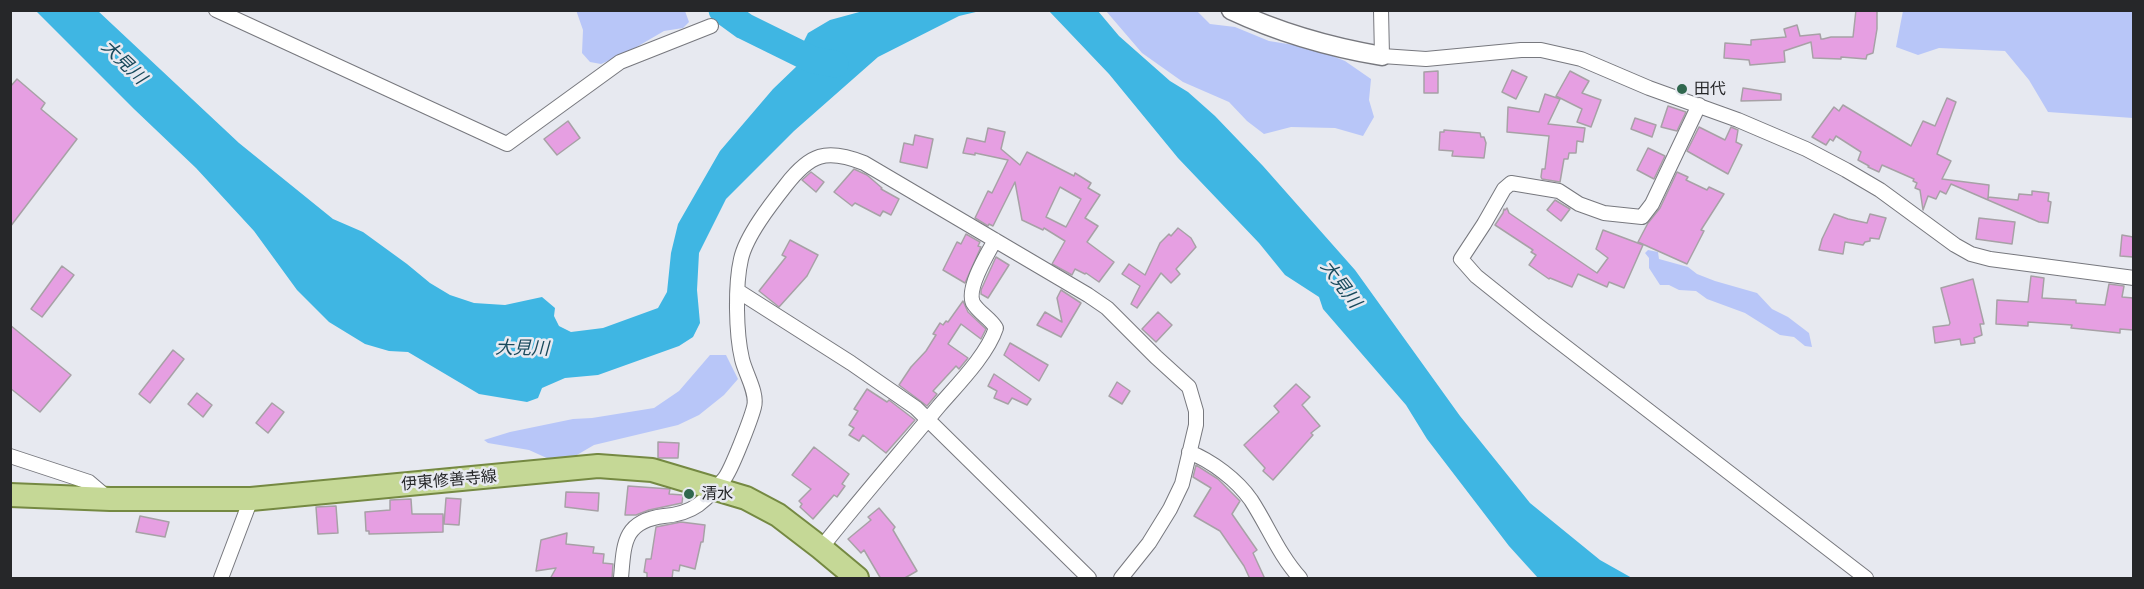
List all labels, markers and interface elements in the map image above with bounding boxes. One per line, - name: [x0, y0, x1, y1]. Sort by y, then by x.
- water label: 大見川: [97, 35, 151, 89]
- place label: 田代: [1694, 79, 1726, 99]
- marker: 田代: [1675, 82, 1689, 96]
- water label: 大見川: [1316, 256, 1366, 312]
- water label: 大見川: [495, 337, 549, 359]
- street label: 伊東修善寺線: [400, 466, 498, 494]
- place label: 清水: [701, 484, 733, 504]
- marker: 清水: [682, 487, 696, 501]

